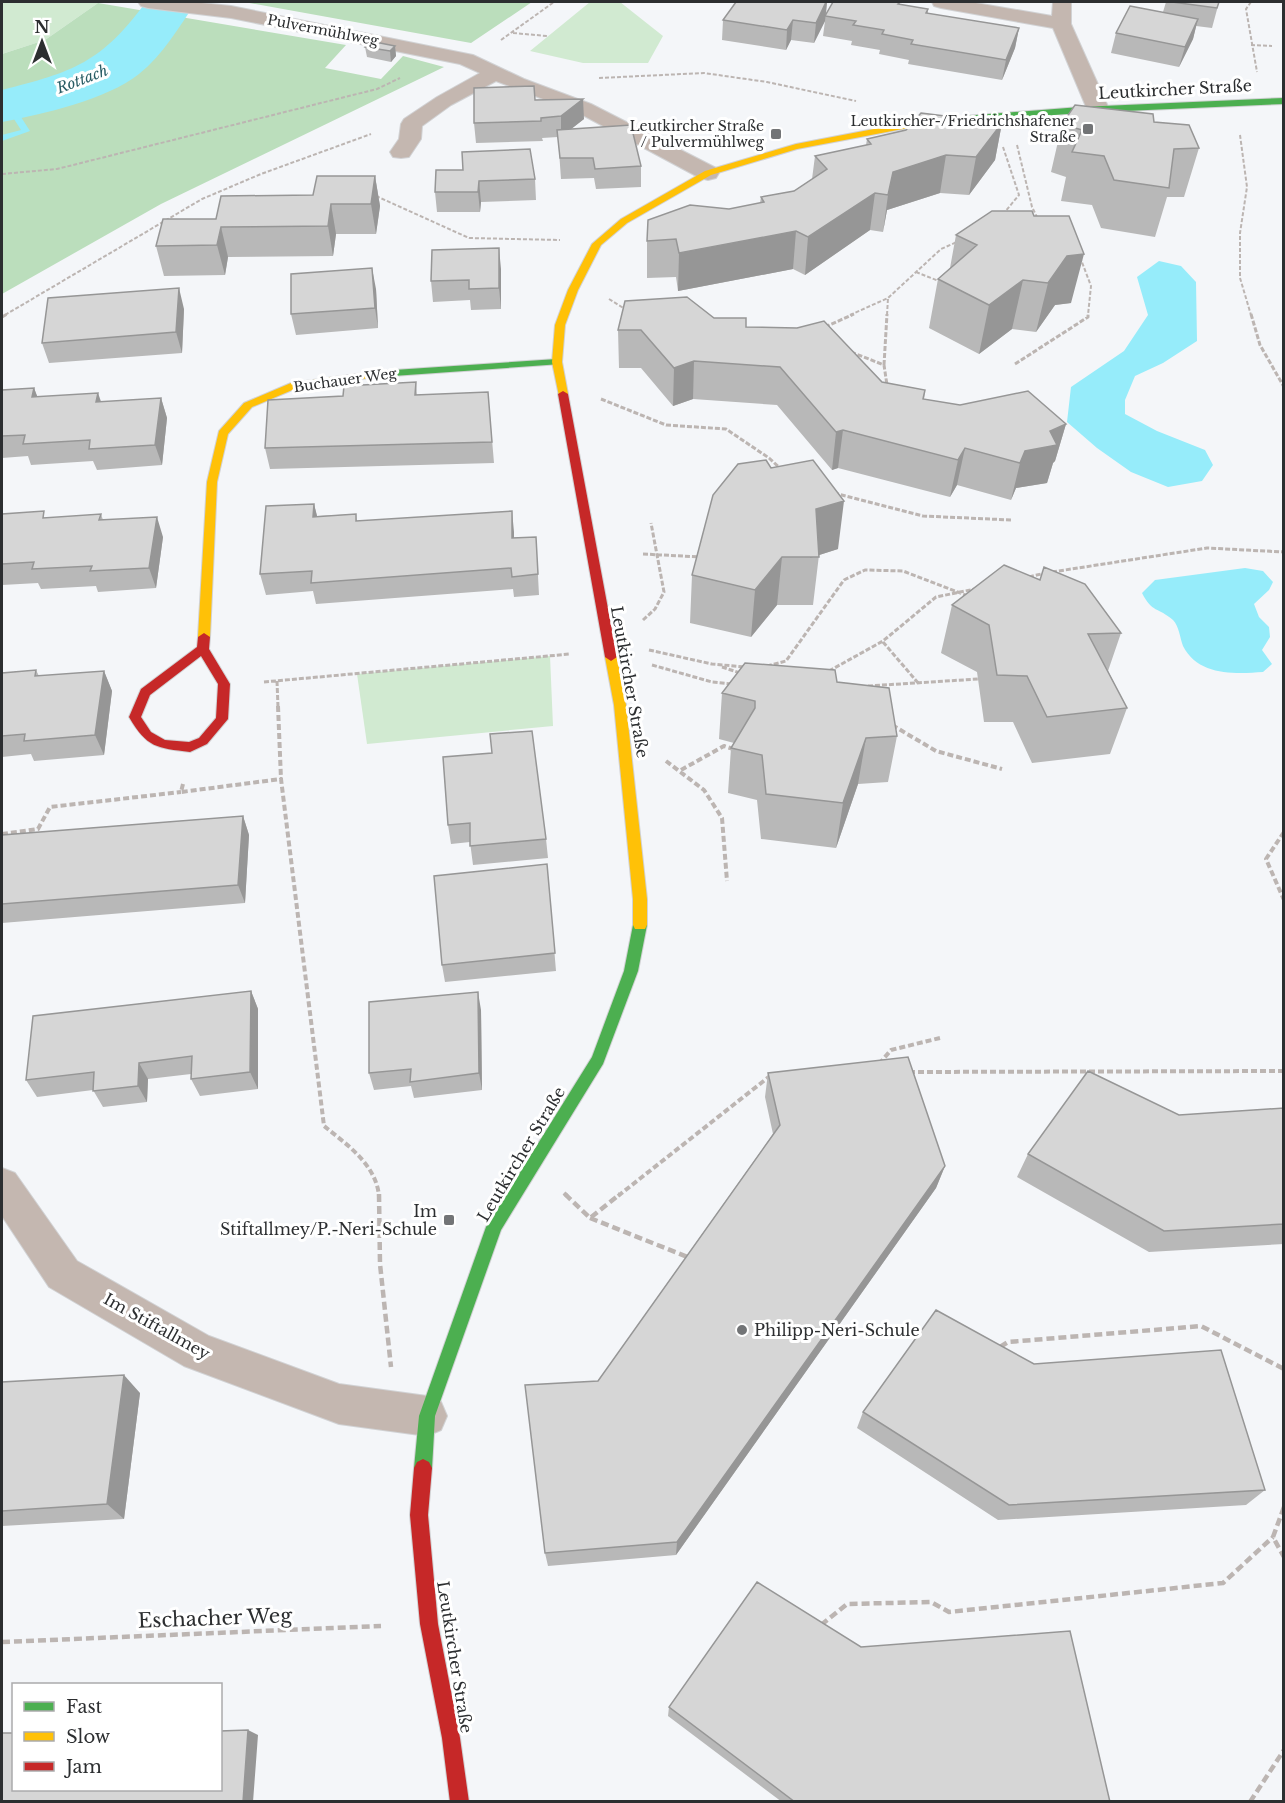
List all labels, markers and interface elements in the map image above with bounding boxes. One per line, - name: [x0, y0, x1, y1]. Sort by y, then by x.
- street label: Pulvermühlweg: [266, 10, 381, 50]
- north arrow: [12, 12, 72, 72]
- text: N: [34, 17, 50, 37]
- water label: Rottach: [53, 60, 111, 98]
- street label: Leutkircher Straße: [1098, 75, 1252, 103]
- place label: Leutkircher-/Friedrichshafener Straße: [850, 112, 1076, 146]
- place label: Leutkircher Straße / Pulvermühlweg: [629, 117, 765, 151]
- marker: Leutkircher-/Friedrichshafener Straße: [1081, 122, 1095, 136]
- marker: Leutkircher Straße / Pulvermühlweg: [769, 127, 783, 141]
- street label: Buchauer Weg: [292, 364, 398, 396]
- street label: Leutkircher Straße: [607, 605, 653, 759]
- street label: Leutkircher Straße: [473, 1083, 569, 1225]
- place label: Im Stiftallmey/P.-Neri-Schule: [220, 1201, 437, 1239]
- marker: Im Stiftallmey/P.-Neri-Schule: [442, 1213, 456, 1227]
- street label: Im Stiftallmey: [100, 1289, 214, 1364]
- place label: Philipp-Neri-Schule: [754, 1320, 920, 1340]
- marker: Philipp-Neri-Schule: [735, 1323, 749, 1337]
- street label: Leutkircher Straße: [433, 1579, 477, 1735]
- street label: Eschacher Weg: [137, 1603, 294, 1633]
- legend: [12, 1683, 222, 1791]
- text: Fast: [66, 1696, 103, 1718]
- text: Slow: [66, 1726, 111, 1748]
- text: Jam: [64, 1756, 102, 1778]

